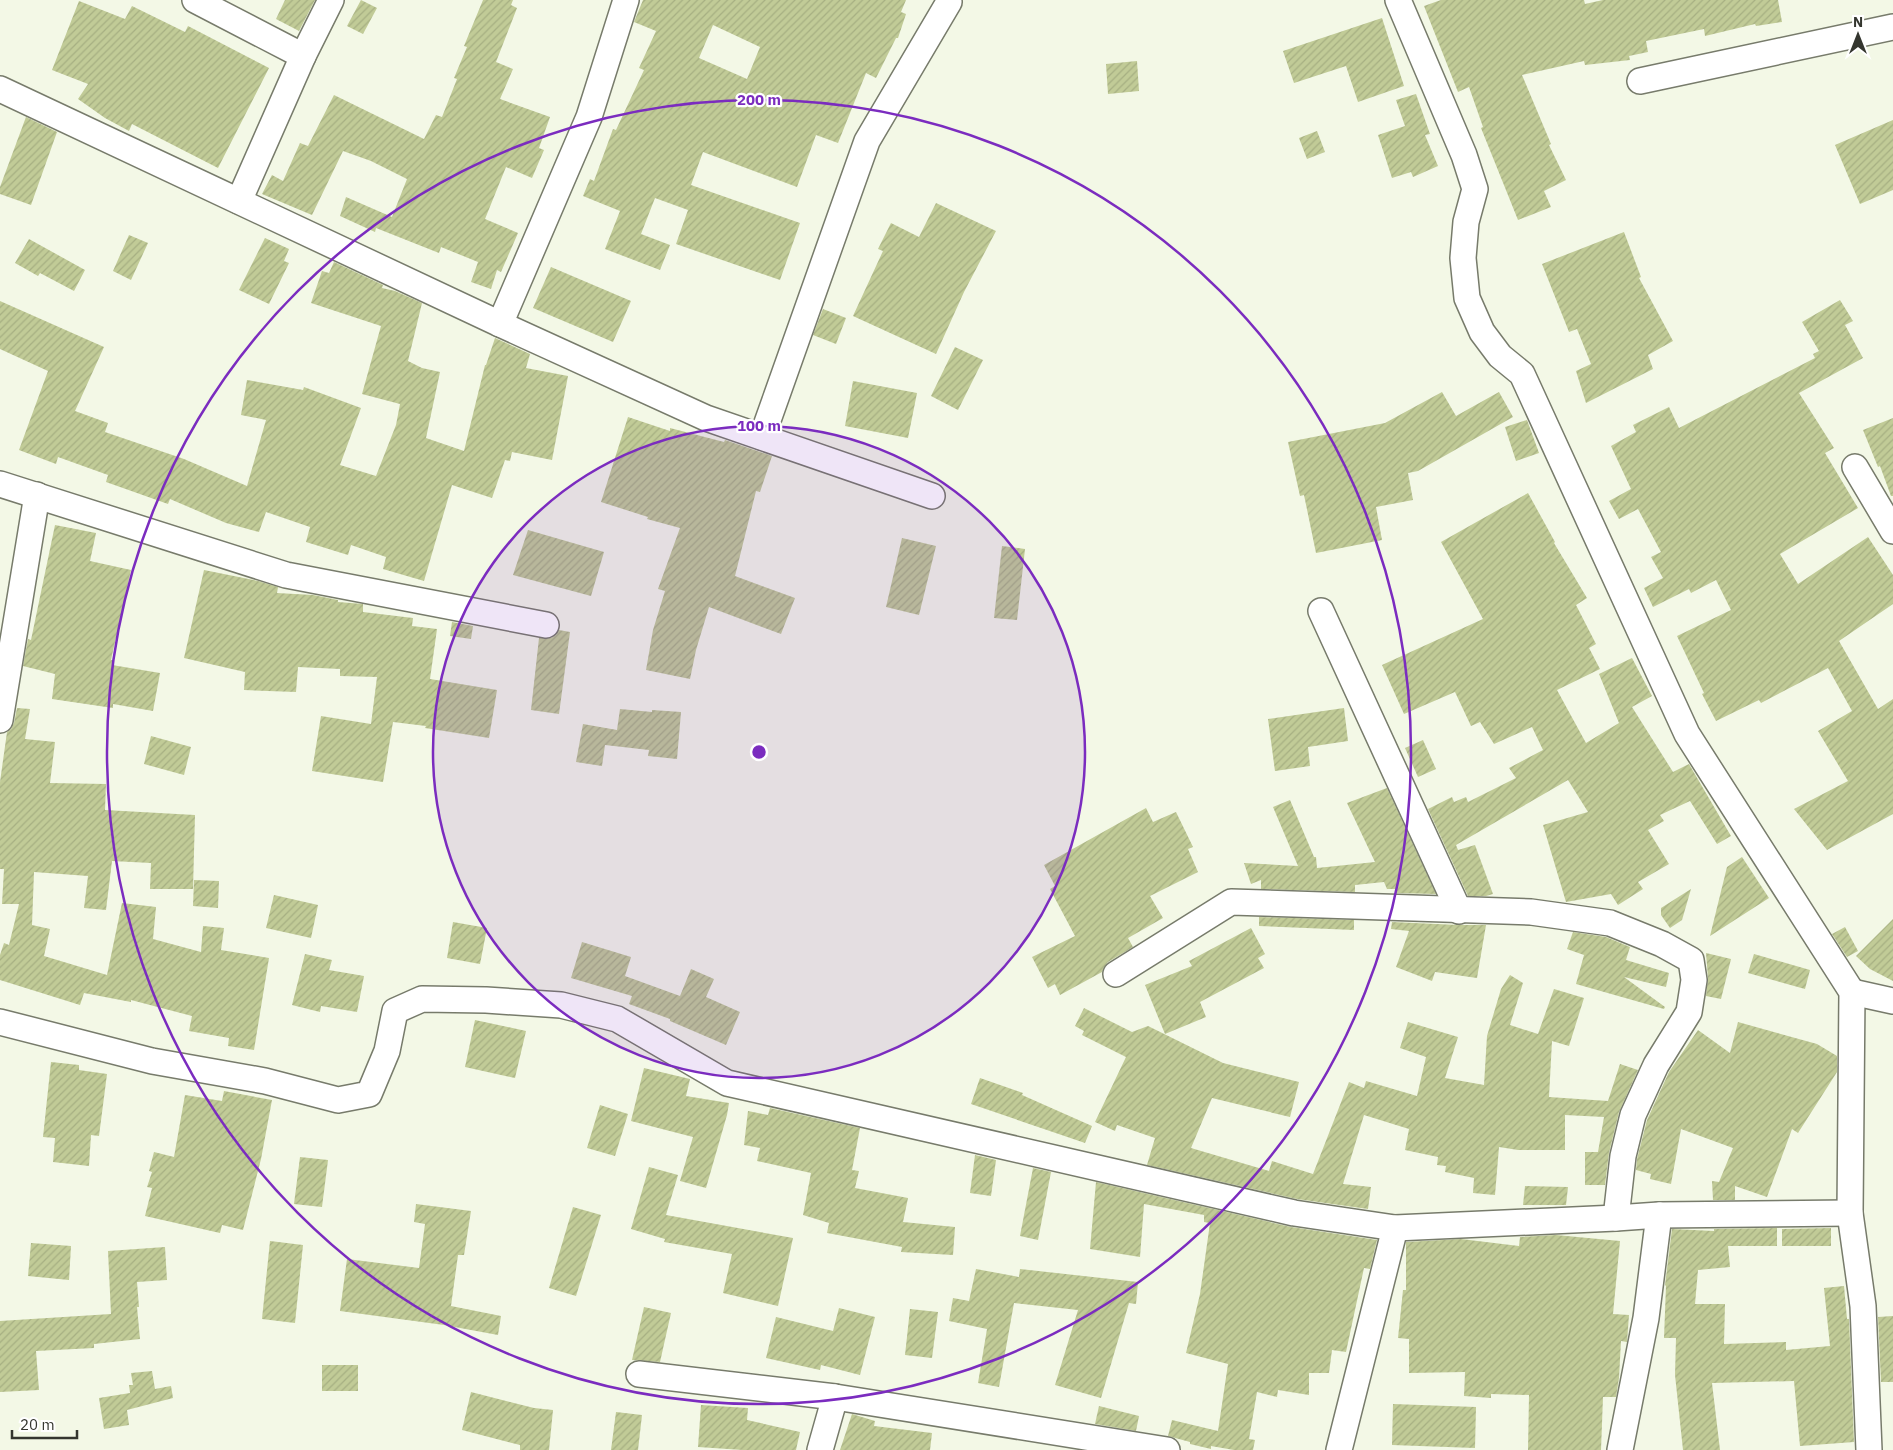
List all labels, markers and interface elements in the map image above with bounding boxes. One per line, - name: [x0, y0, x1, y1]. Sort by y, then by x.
- north arrow: [1833, 10, 1883, 60]
- text: N: [1853, 13, 1863, 31]
- text: 200 m: [737, 90, 781, 109]
- text: 100 m: [737, 416, 781, 435]
- centre of rings: [750, 743, 768, 761]
- scale bar: [12, 1408, 78, 1440]
- text: 20 m: [20, 1415, 55, 1434]

